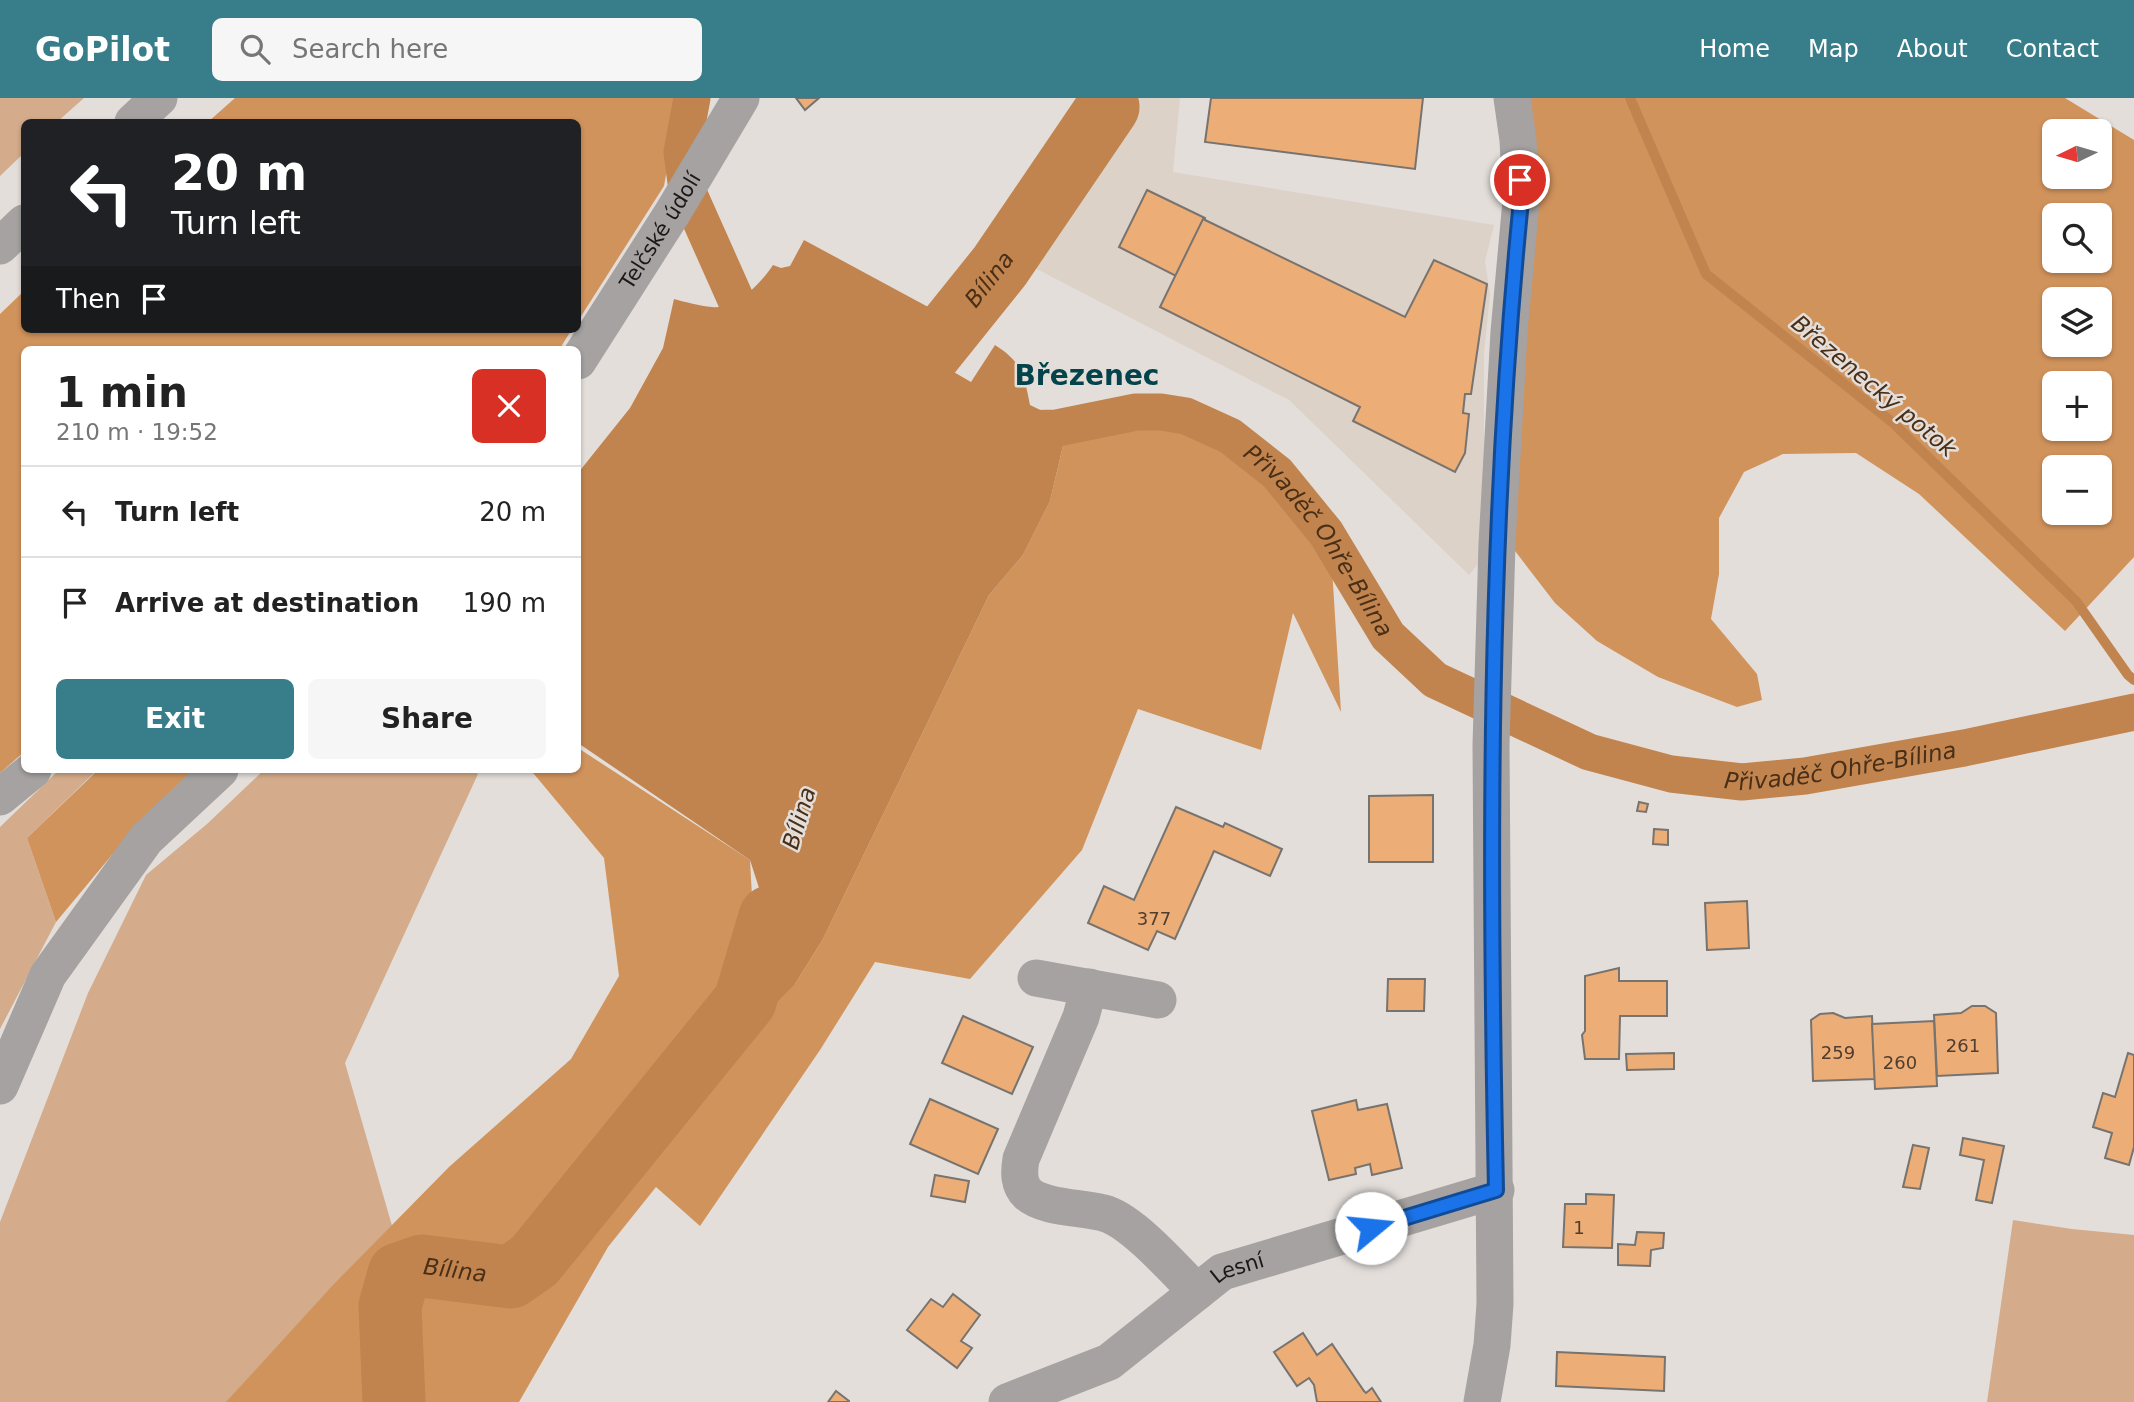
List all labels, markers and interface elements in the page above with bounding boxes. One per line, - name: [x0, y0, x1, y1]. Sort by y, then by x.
- search box: [212, 18, 702, 81]
- text: GoPilot: [35, 30, 170, 69]
- icon: search: [236, 30, 274, 68]
- text: Search here: [292, 34, 448, 64]
- text: Home: [1699, 35, 1770, 63]
- text: Map: [1808, 35, 1859, 63]
- text: About: [1897, 35, 1968, 63]
- text: Contact: [2006, 35, 2099, 63]
- north arrow: [2042, 119, 2112, 189]
- map controls: [2042, 119, 2112, 525]
- text: 20 m: [171, 145, 307, 202]
- icon: left: [56, 147, 147, 238]
- pin: [1490, 150, 1550, 210]
- icon: arrive: [1501, 161, 1539, 199]
- street label: Telčské údolí: [614, 167, 706, 294]
- button: search: [2042, 203, 2112, 273]
- text: Turn left: [171, 204, 301, 242]
- water label: Bílina: [959, 246, 1019, 312]
- icon: arrive: [135, 280, 173, 318]
- text: Then: [56, 284, 121, 314]
- button: layers: [2042, 287, 2112, 357]
- water label: Březenecký potok: [1787, 310, 1963, 463]
- district label: Březenec: [1015, 359, 1159, 392]
- text: 1 min: [56, 368, 188, 417]
- button: close: [472, 369, 546, 443]
- button: +: [2042, 371, 2112, 441]
- text: 210 m · 19:52: [56, 419, 218, 445]
- water label: Přivaděč Ohře-Bílina: [1239, 439, 1398, 641]
- button: −: [2042, 455, 2112, 525]
- icon: left: [56, 493, 94, 531]
- text: Turn left: [115, 497, 239, 527]
- text: 20 m: [479, 497, 546, 527]
- icon: arrive: [56, 584, 94, 622]
- text: Arrive at destination: [115, 588, 419, 618]
- text: 190 m: [463, 588, 546, 618]
- button: Exit: [56, 679, 294, 759]
- button: Share: [308, 679, 546, 759]
- water label: Přivaděč Ohře-Bílina: [1723, 737, 1958, 795]
- water label: Bílina: [777, 784, 821, 852]
- house number: 377: [1137, 908, 1171, 929]
- house number: 261: [1946, 1035, 1980, 1056]
- house number: 259: [1821, 1042, 1855, 1063]
- house number: 260: [1883, 1052, 1917, 1073]
- position arrow: [1334, 1191, 1408, 1265]
- house number: 1: [1573, 1217, 1585, 1238]
- street label: Lesní: [1206, 1248, 1268, 1288]
- water label: Bílina: [422, 1253, 488, 1287]

